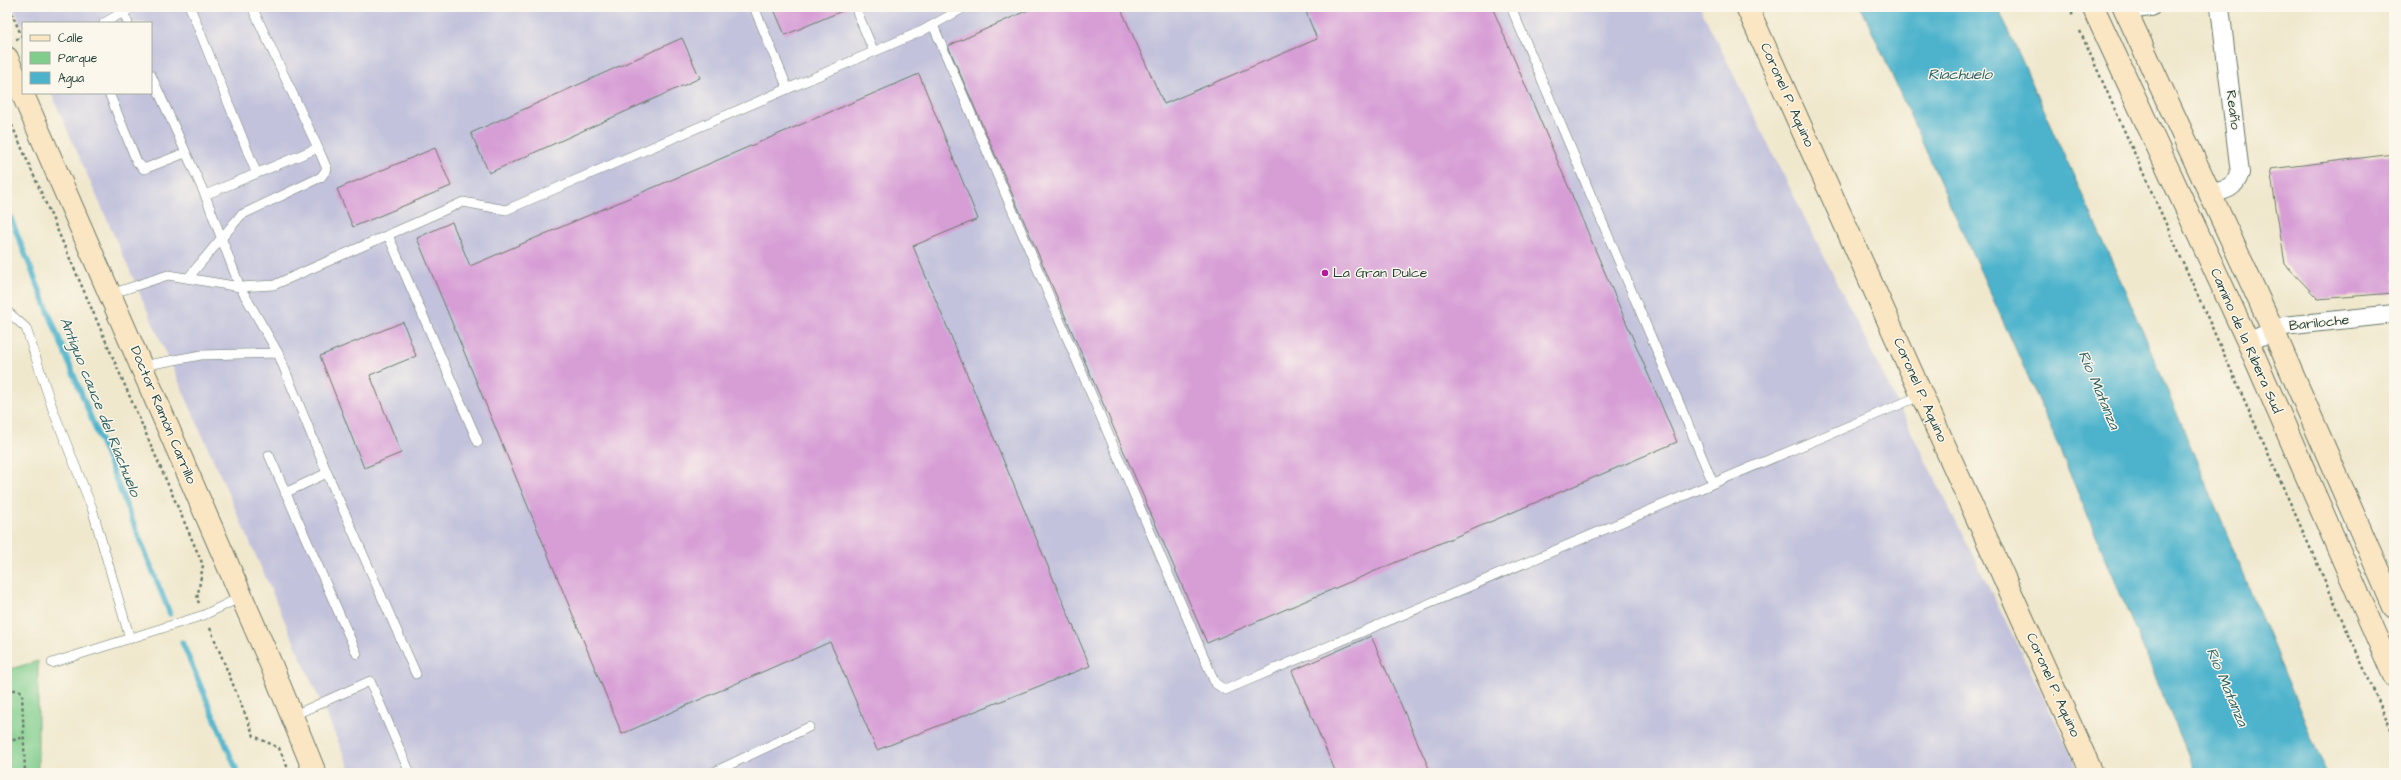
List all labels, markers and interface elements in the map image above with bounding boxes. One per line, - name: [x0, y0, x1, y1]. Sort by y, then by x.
- legend: [22, 22, 152, 94]
- text: Calle: [58, 30, 83, 47]
- street label: Coronel P. Aquino: [1755, 40, 1819, 151]
- text: Parque: [58, 50, 98, 67]
- water label: Riachuelo: [1928, 64, 1994, 85]
- text: Agua: [58, 70, 84, 88]
- street label: Reaño: [2221, 89, 2245, 131]
- place label: La Gran Dulce: [1333, 263, 1428, 283]
- street label: Camino de la Ribera Sud: [2205, 265, 2287, 417]
- marker: La Gran Dulce: [1320, 268, 1330, 278]
- street label: Bariloche: [2288, 310, 2350, 336]
- water label: Antiguo cauce del Riachuelo: [53, 314, 146, 502]
- street label: Coronel P. Aquino: [1888, 335, 1952, 446]
- street label: Doctor Ramón Carrillo: [125, 343, 201, 487]
- water label: Río Matanza: [2073, 347, 2126, 434]
- street label: Coronel P. Aquino: [2021, 630, 2085, 741]
- water label: Río Matanza: [2201, 644, 2254, 731]

